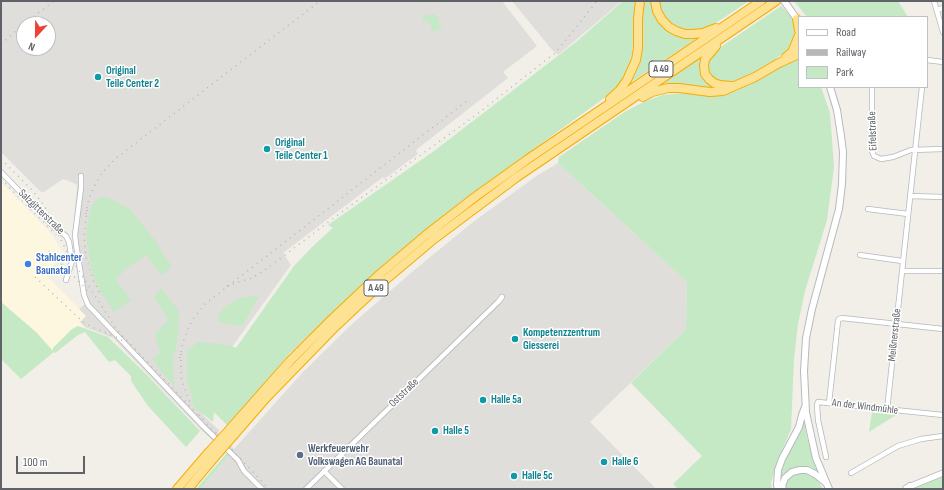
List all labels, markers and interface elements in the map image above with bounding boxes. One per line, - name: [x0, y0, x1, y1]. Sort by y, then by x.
- north arrow: [16, 16, 56, 56]
- legend: [798, 16, 928, 88]
- text: Road: [836, 25, 856, 40]
- text: N: [27, 40, 37, 54]
- text: Railway: [836, 45, 866, 60]
- road number: A 49: [649, 61, 673, 77]
- place label: Original Teile Center 2: [106, 64, 159, 90]
- text: Park: [836, 65, 854, 80]
- marker: Original Teile Center 2: [93, 72, 103, 82]
- street label: Eifelstraße: [866, 111, 880, 151]
- place label: Original Teile Center 1: [275, 136, 328, 162]
- marker: Original Teile Center 1: [262, 144, 272, 154]
- street label: Salzgitterstraße: [15, 187, 67, 237]
- place label: Stahlcenter Baunatal: [36, 251, 82, 277]
- marker: Stahlcenter Baunatal: [23, 259, 33, 269]
- road number: A 49: [364, 280, 388, 296]
- street label: Meißnerstraße: [886, 308, 904, 362]
- place label: Kompetenzzentrum Giesserei: [523, 326, 600, 352]
- marker: Kompetenzzentrum Giesserei: [510, 334, 520, 344]
- street label: Oststraße: [386, 376, 422, 410]
- place label: Halle 5a: [491, 393, 522, 407]
- marker: Halle 5a: [478, 395, 488, 405]
- street label: An der Windmühle: [831, 396, 899, 418]
- place label: Halle 5: [443, 424, 469, 438]
- marker: Halle 5: [430, 426, 440, 436]
- place label: Werkfeuerwehr Volkswagen AG Baunatal: [308, 442, 403, 468]
- scale bar: [18, 448, 87, 474]
- marker: Werkfeuerwehr Volkswagen AG Baunatal: [295, 450, 305, 460]
- text: 100 m: [23, 455, 48, 470]
- place label: Halle 6: [612, 455, 638, 469]
- marker: Halle 6: [599, 457, 609, 467]
- place label: Halle 5c: [522, 469, 553, 483]
- marker: Halle 5c: [509, 471, 519, 481]

